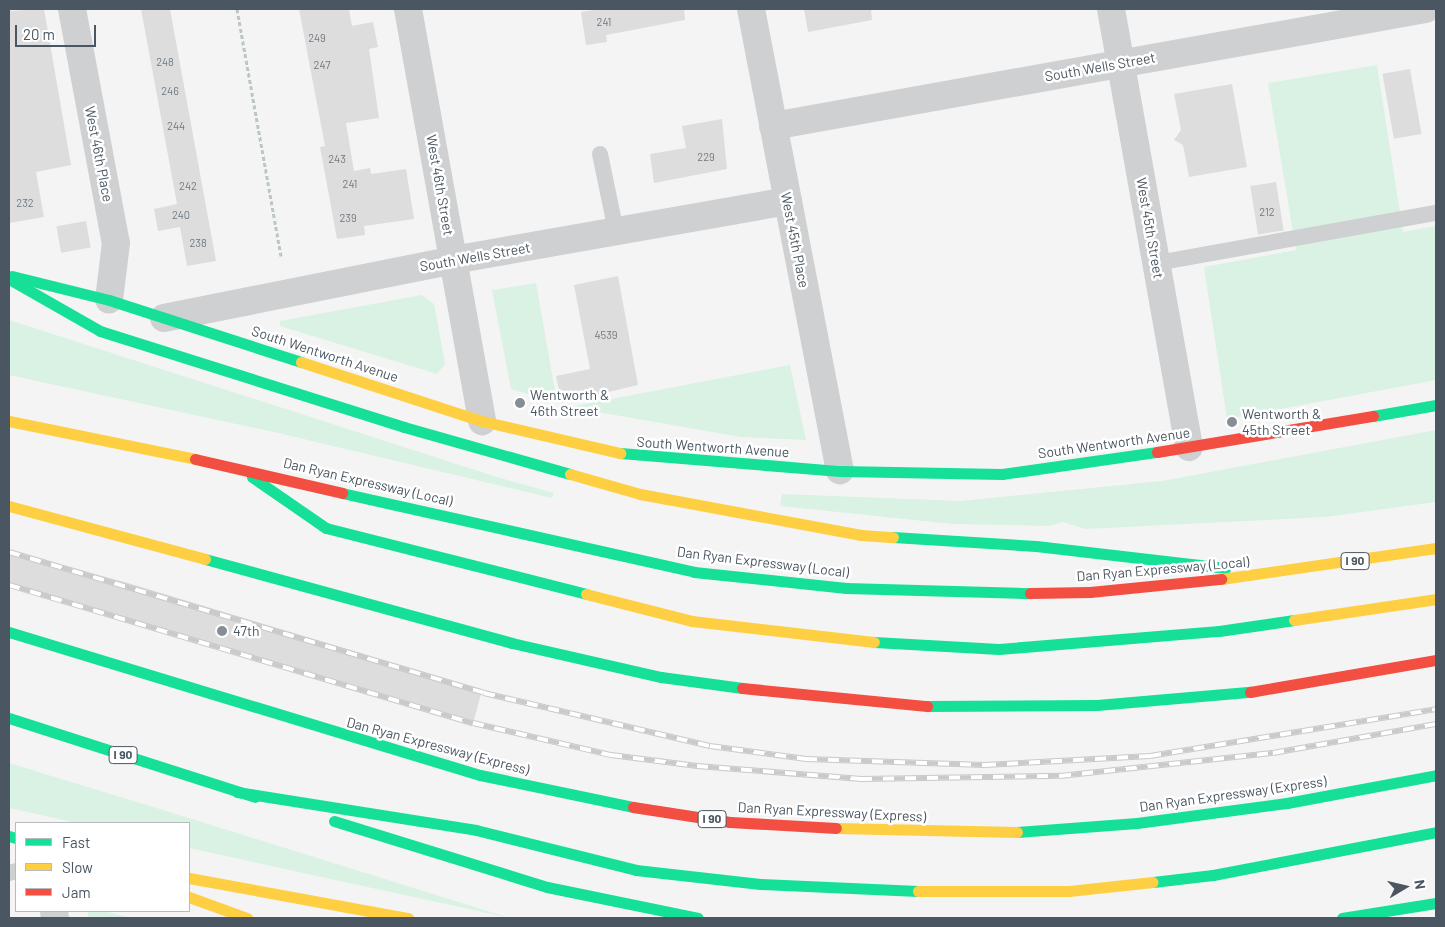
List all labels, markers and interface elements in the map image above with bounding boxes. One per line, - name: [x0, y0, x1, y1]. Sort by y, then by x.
- scale bar: [18, 15, 99, 47]
- house number: 241: [597, 15, 611, 29]
- text: 20 m: [23, 25, 55, 43]
- house number: 249: [308, 31, 326, 45]
- street label: South Wells Street: [1043, 49, 1157, 85]
- house number: 248: [156, 55, 174, 69]
- house number: 247: [314, 58, 330, 72]
- house number: 246: [161, 84, 179, 98]
- street label: West 46th Place: [81, 105, 117, 203]
- house number: 244: [167, 119, 185, 133]
- street label: West 46th Street: [423, 133, 457, 237]
- house number: 229: [697, 150, 715, 164]
- house number: 243: [328, 152, 346, 166]
- street label: West 45th Street: [1133, 176, 1167, 280]
- house number: 241: [343, 177, 357, 191]
- house number: 242: [179, 179, 197, 193]
- street label: West 45th Place: [777, 191, 813, 289]
- house number: 232: [16, 196, 34, 210]
- house number: 212: [1259, 205, 1275, 219]
- house number: 240: [172, 208, 190, 222]
- house number: 239: [339, 211, 357, 225]
- house number: 238: [189, 236, 207, 250]
- street label: South Wells Street: [418, 239, 532, 275]
- street label: South Wentworth Avenue: [250, 322, 400, 386]
- house number: 4539: [594, 328, 618, 342]
- place label: Wentworth & 46th Street: [530, 387, 609, 420]
- marker: Wentworth & 46th Street: [514, 397, 526, 409]
- place label: Wentworth & 45th Street: [1242, 406, 1321, 438]
- marker: Wentworth & 45th Street: [1226, 416, 1238, 428]
- street label: South Wentworth Avenue: [1037, 424, 1191, 462]
- street label: South Wentworth Avenue: [636, 433, 790, 461]
- street label: Dan Ryan Expressway (Local): [282, 454, 454, 510]
- street label: Dan Ryan Expressway (Local): [676, 543, 850, 581]
- road number: I 90: [1340, 552, 1370, 570]
- street label: Dan Ryan Expressway (Local): [1076, 553, 1250, 585]
- place label: 47th: [233, 623, 260, 639]
- marker: 47th: [215, 624, 229, 638]
- street label: Dan Ryan Expressway (Express): [345, 713, 531, 779]
- road number: I 90: [108, 746, 138, 764]
- street label: Dan Ryan Expressway (Express): [1138, 773, 1328, 815]
- street label: Dan Ryan Expressway (Express): [737, 799, 927, 825]
- road number: I 90: [697, 810, 727, 829]
- legend: [15, 822, 190, 912]
- text: Fast: [62, 833, 90, 851]
- text: Slow: [62, 858, 93, 876]
- north arrow: [1380, 862, 1430, 912]
- text: N: [1411, 879, 1429, 891]
- text: Jam: [62, 883, 91, 901]

